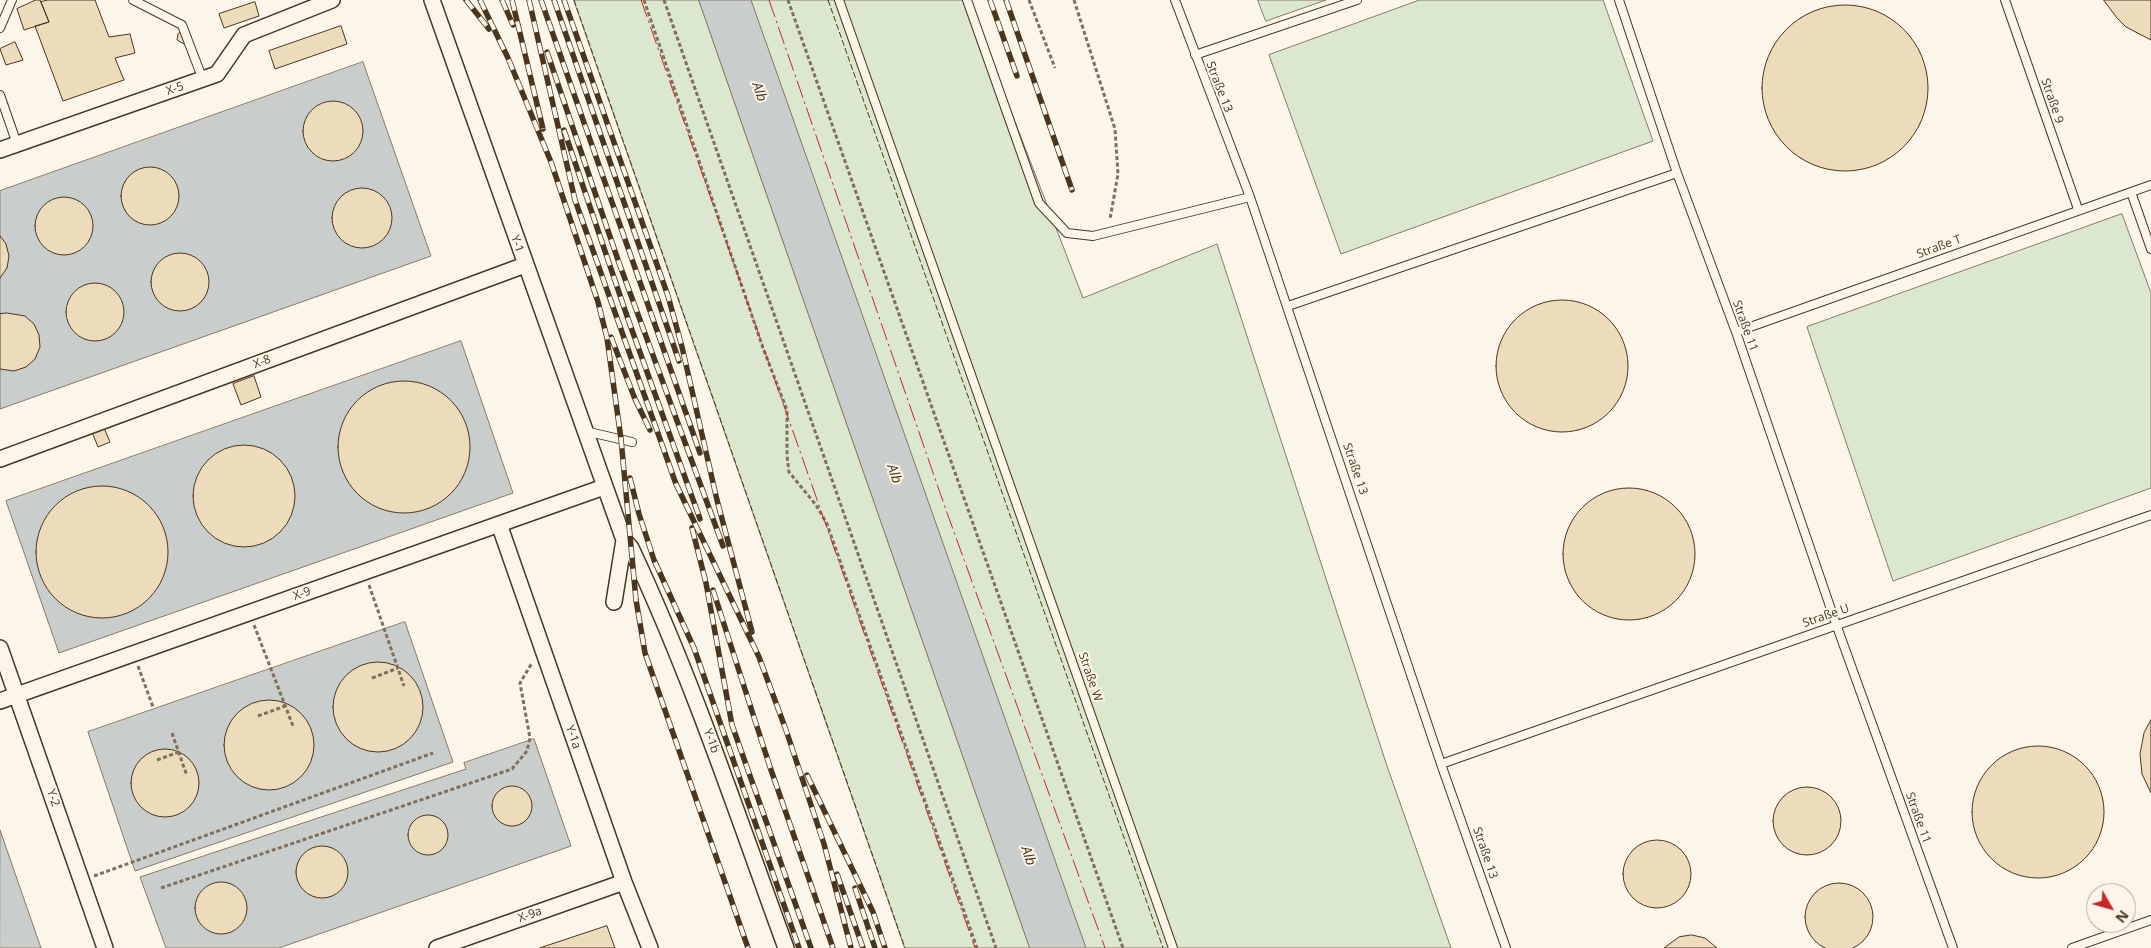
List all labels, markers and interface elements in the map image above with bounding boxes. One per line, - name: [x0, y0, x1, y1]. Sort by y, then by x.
- street label: Straße 13: [1203, 59, 1235, 115]
- street label: Straße 9: [2038, 77, 2066, 125]
- street label: X-5: [164, 79, 186, 99]
- water label: Alb: [748, 80, 770, 104]
- street label: Straße T: [1915, 232, 1963, 262]
- street label: Y-1: [507, 233, 527, 255]
- street label: Straße 11: [1729, 298, 1761, 354]
- street label: X-8: [251, 352, 273, 372]
- street label: Straße 13: [1339, 441, 1371, 497]
- water label: Alb: [883, 462, 905, 486]
- street label: X-9: [291, 584, 313, 604]
- street label: Straße U: [1801, 601, 1851, 631]
- street label: Straße W: [1075, 651, 1105, 703]
- street label: Y-1a: [562, 723, 584, 751]
- street label: Y-1b: [700, 727, 722, 755]
- street label: Y-2: [43, 787, 63, 809]
- street label: Straße 11: [1902, 790, 1934, 846]
- street label: Straße 13: [1469, 825, 1501, 881]
- water label: Alb: [1017, 844, 1039, 868]
- north arrow: [2086, 883, 2136, 933]
- street label: X-9a: [516, 904, 544, 926]
- text: N: [2111, 907, 2133, 927]

